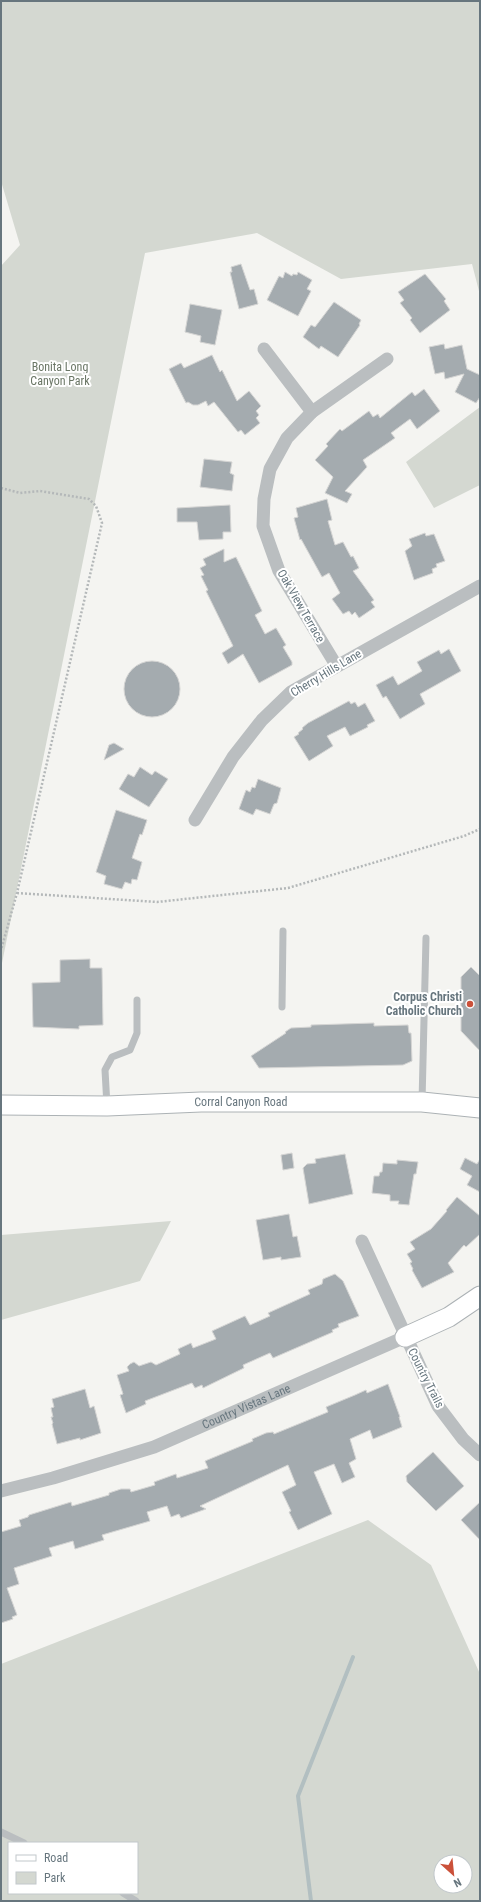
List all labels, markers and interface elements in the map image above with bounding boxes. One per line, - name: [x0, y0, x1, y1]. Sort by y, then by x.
- park label: Bonita Long Canyon Park: [30, 360, 90, 388]
- street label: Oak View Terrace: [274, 567, 328, 645]
- street label: Cherry Hills Lane: [288, 646, 364, 700]
- place label: Corpus Christi Catholic Church: [386, 990, 462, 1018]
- marker: Corpus Christi Catholic Church: [465, 999, 475, 1009]
- street label: Corral Canyon Road: [194, 1095, 288, 1109]
- street label: Country Trails: [405, 1346, 447, 1410]
- street label: Country Vistas Lane: [200, 1381, 293, 1432]
- legend: [8, 1842, 138, 1894]
- text: Road: [44, 1851, 68, 1865]
- north arrow: [433, 1854, 473, 1894]
- text: Park: [44, 1871, 66, 1885]
- text: N: [451, 1875, 463, 1890]

